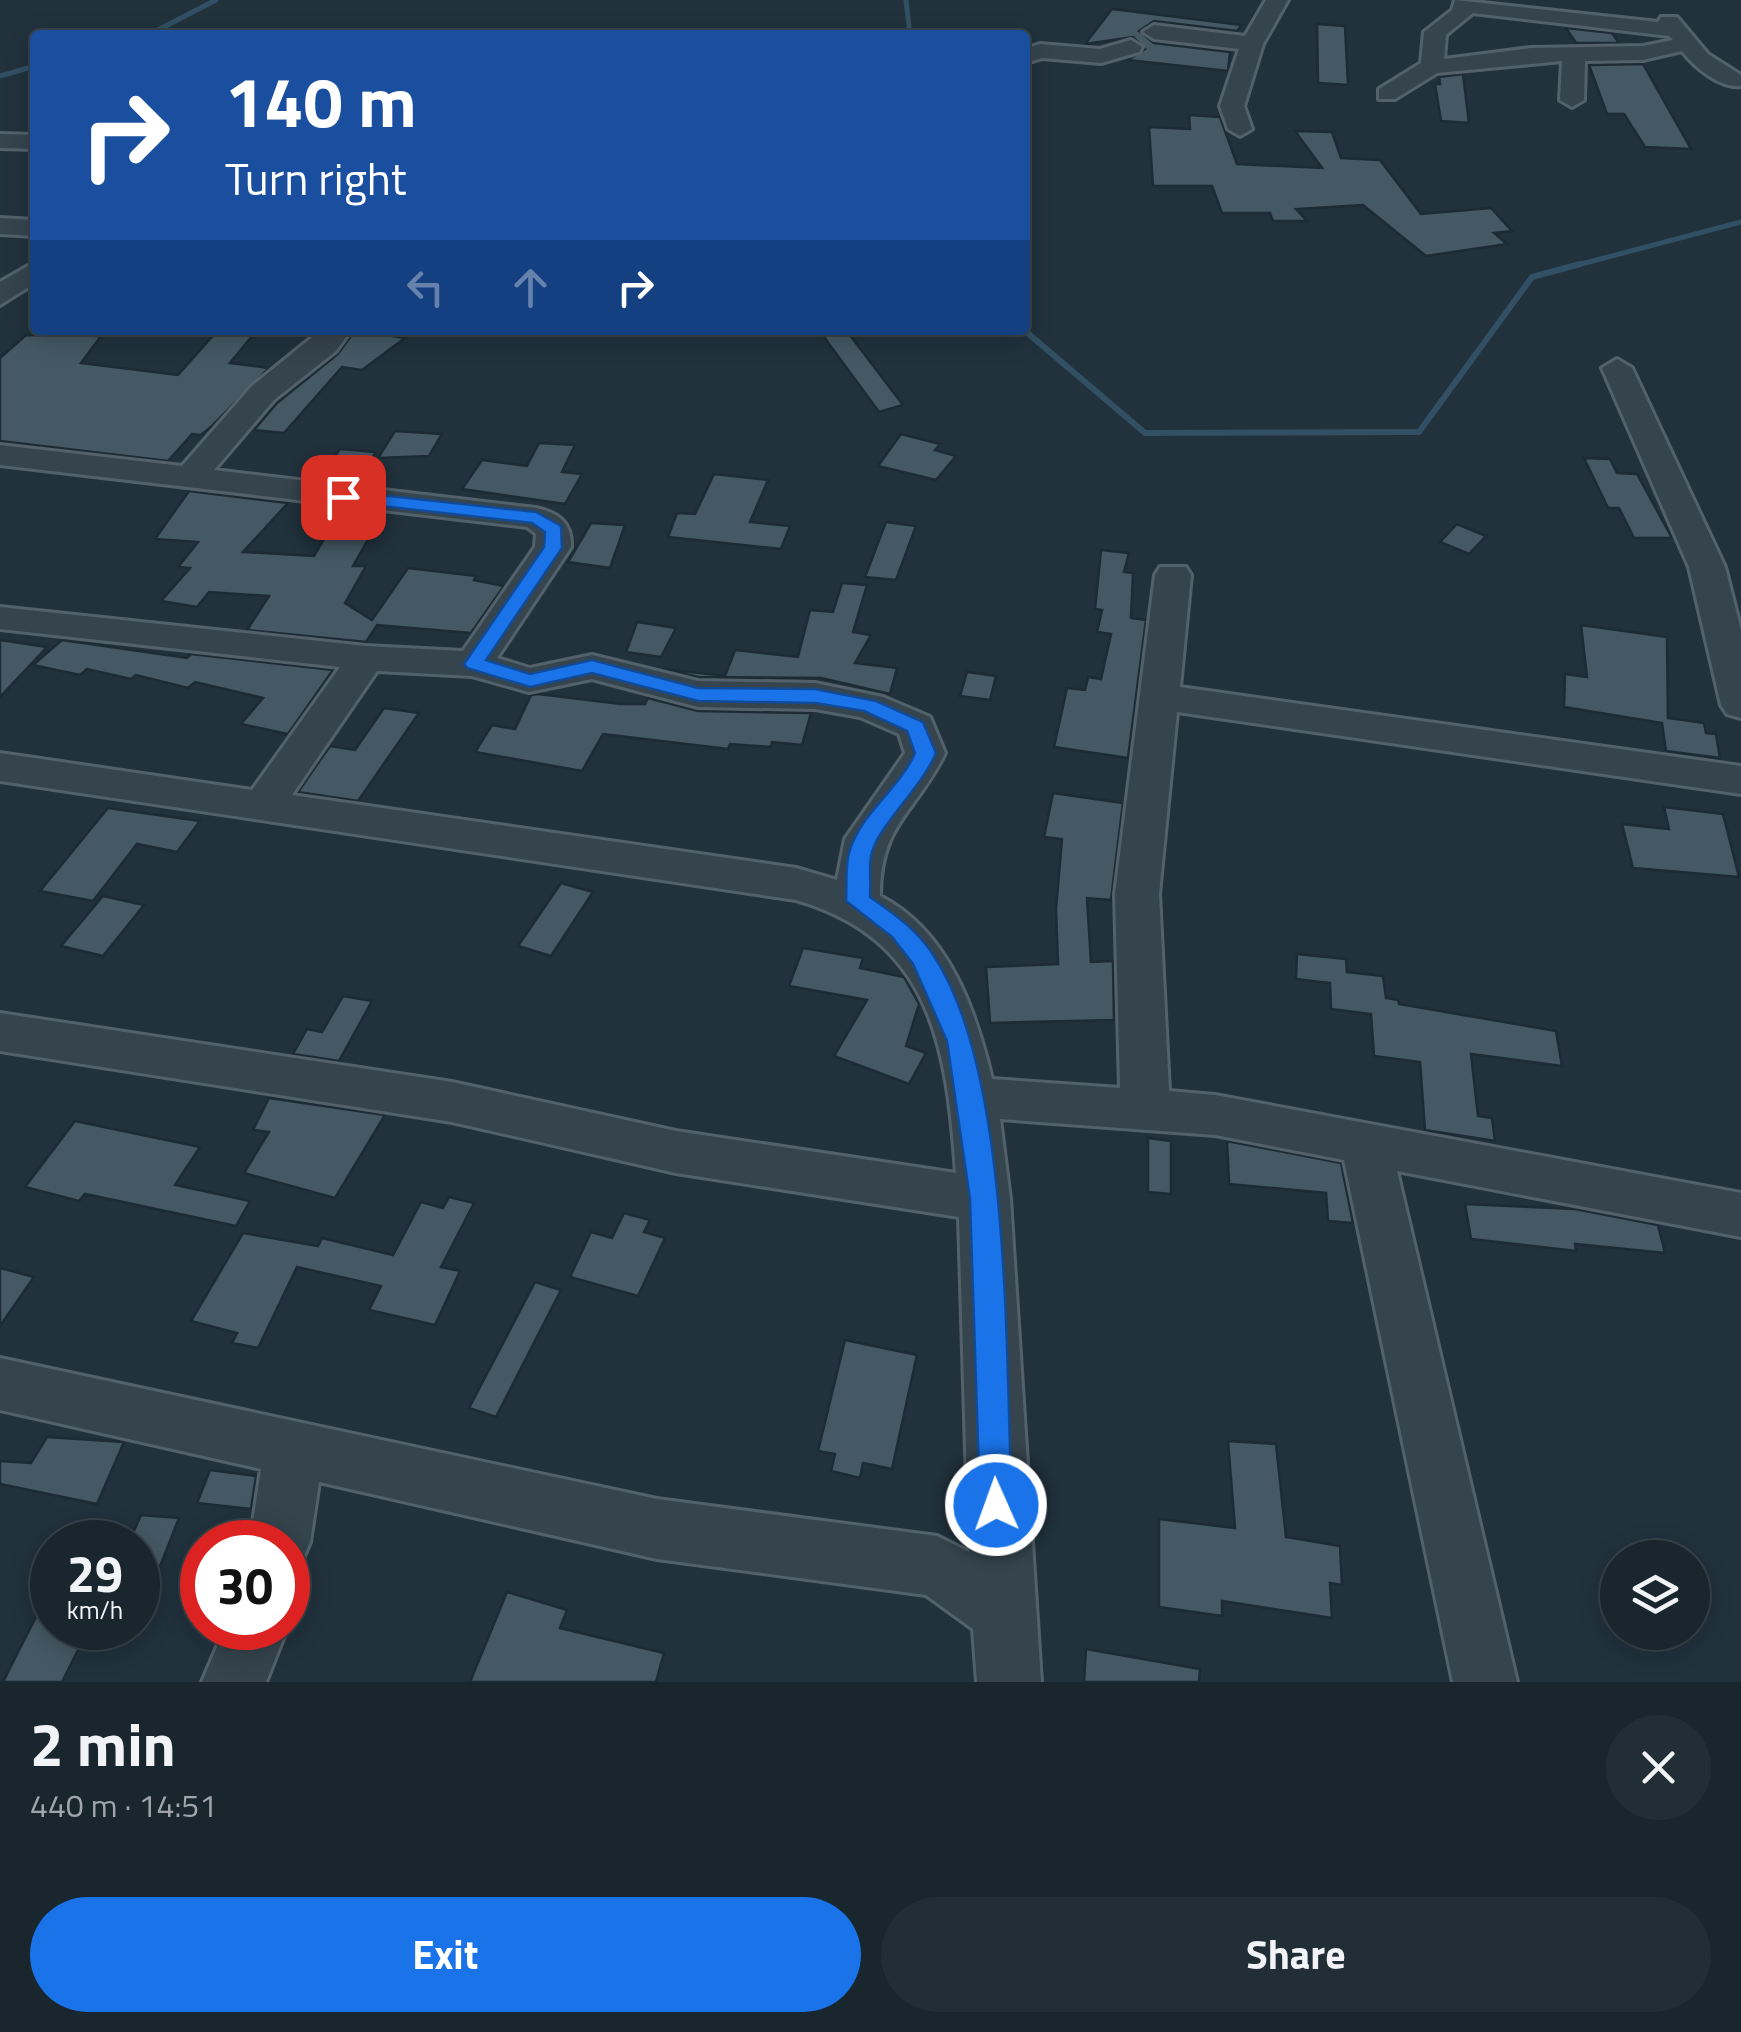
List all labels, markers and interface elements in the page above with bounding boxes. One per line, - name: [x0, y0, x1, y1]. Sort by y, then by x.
- text: 140 m: [225, 48, 417, 154]
- icon: right: [60, 70, 190, 200]
- text: Turn right: [225, 144, 407, 212]
- icon: left: [398, 260, 453, 315]
- icon: ahead: [503, 260, 558, 315]
- icon: right: [608, 260, 663, 315]
- pin: [301, 455, 386, 540]
- icon: arrive: [316, 470, 371, 525]
- position arrow: [944, 1453, 1048, 1557]
- speed limit sign: 30: [180, 1520, 310, 1650]
- text: 29: [67, 1535, 123, 1611]
- map controls: [1600, 1540, 1710, 1650]
- button: layers: [1600, 1540, 1710, 1650]
- text: km/h: [67, 1591, 123, 1629]
- text: 2 min: [30, 1698, 176, 1789]
- button: close: [1606, 1715, 1711, 1820]
- text: 440 m · 14:51: [30, 1781, 217, 1829]
- button: Exit: [30, 1897, 861, 2012]
- button: Share: [881, 1897, 1711, 2012]

